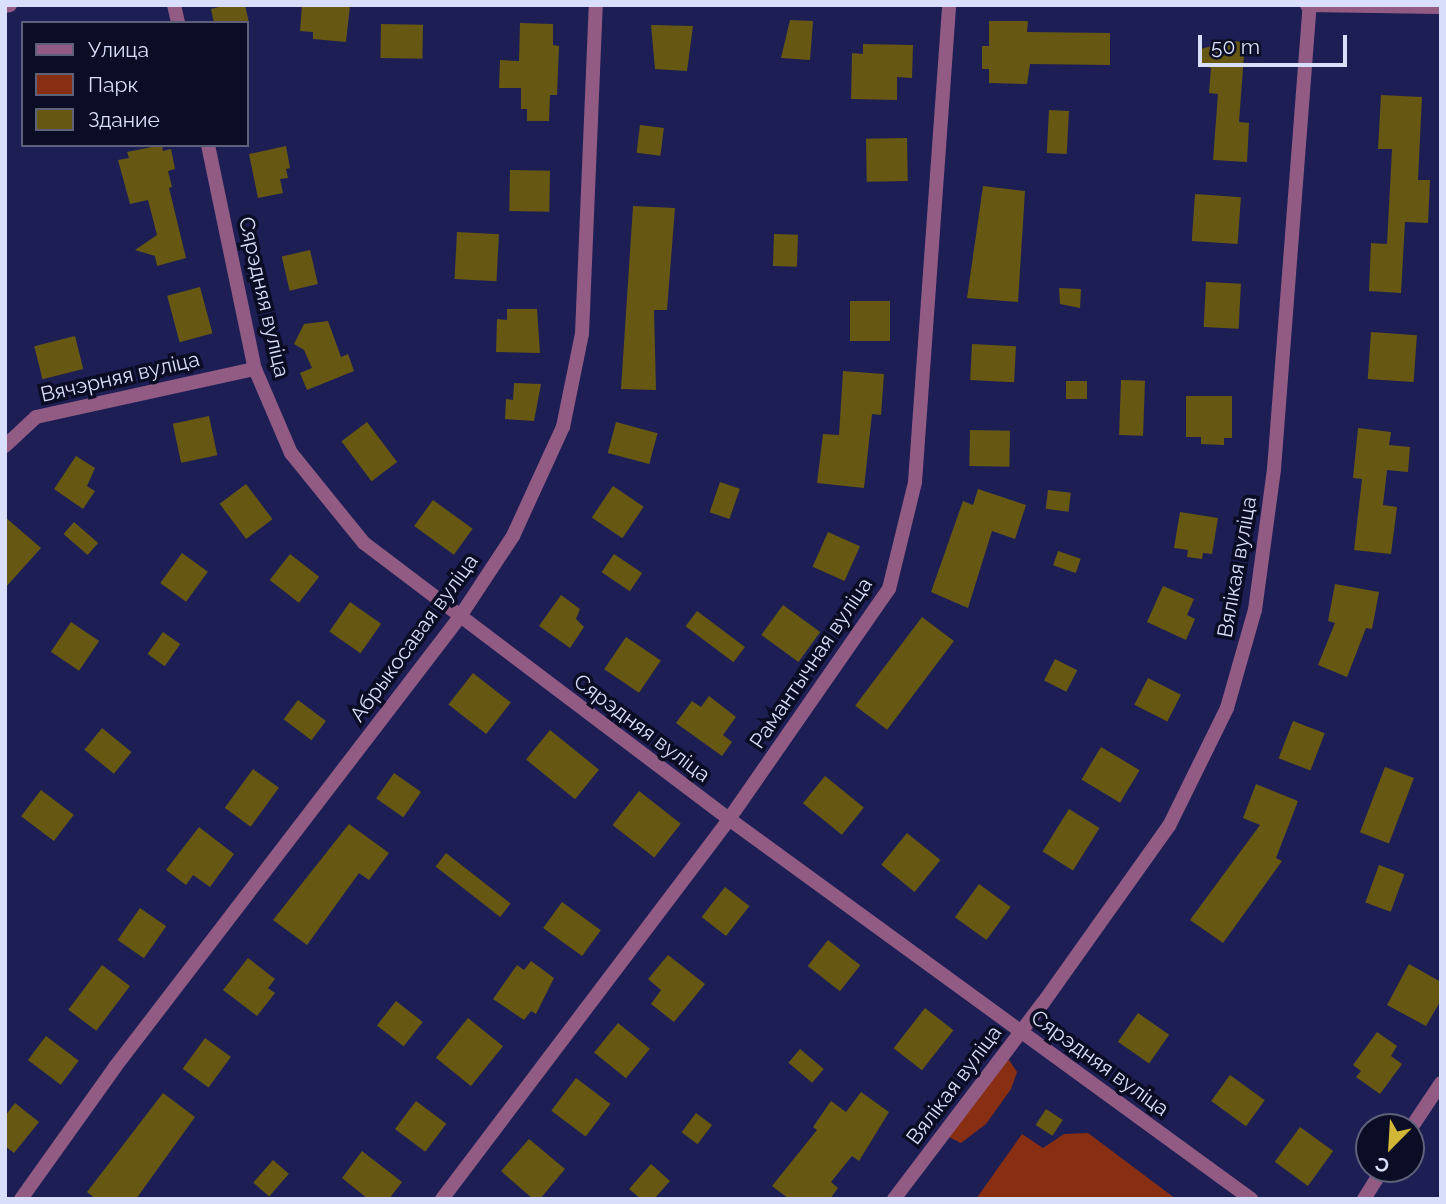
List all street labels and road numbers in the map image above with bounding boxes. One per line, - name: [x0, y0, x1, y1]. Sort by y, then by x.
- street label: Сярэдняя вуліца: [233, 214, 295, 380]
- street label: Вячэрняя вуліца: [38, 346, 202, 408]
- street label: Вялікая вуліца: [1212, 495, 1262, 639]
- street label: Абрыкосавая вуліца: [345, 549, 483, 727]
- street label: Рамантычная вуліца: [744, 573, 878, 753]
- street label: Сярэдняя вуліца: [569, 669, 715, 787]
- street label: Сярэдняя вуліца: [1026, 1005, 1174, 1121]
- street label: Вялікая вуліца: [901, 1021, 1007, 1149]

